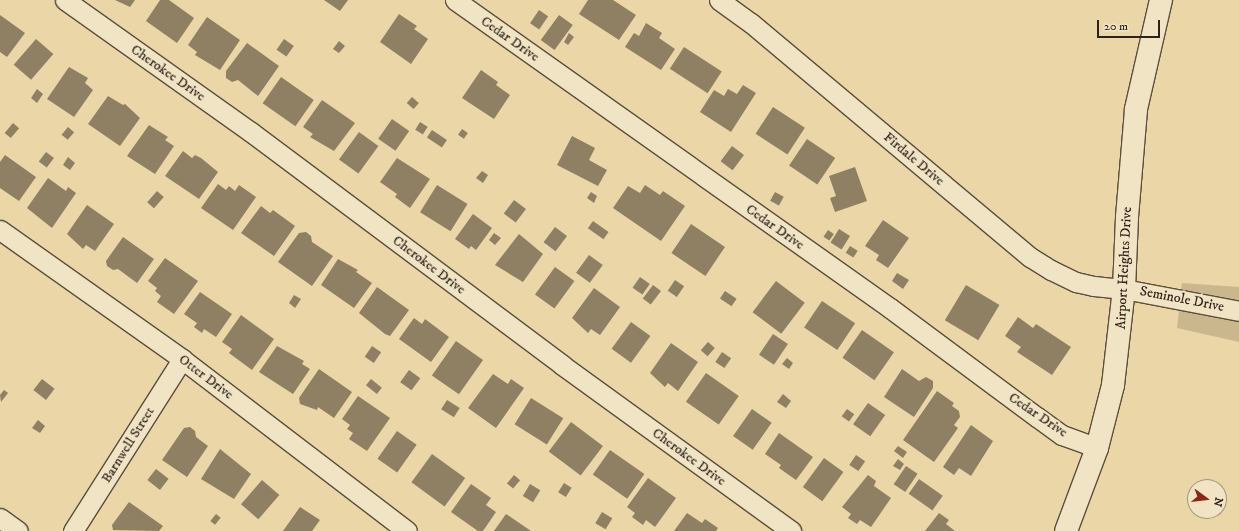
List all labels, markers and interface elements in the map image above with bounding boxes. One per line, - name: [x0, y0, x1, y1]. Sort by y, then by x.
- scale bar: [1099, 12, 1162, 38]
- street label: Cedar Drive: [478, 13, 542, 65]
- text: 20 m: [1104, 19, 1128, 34]
- street label: Cherokee Drive: [128, 41, 208, 105]
- street label: Firdale Drive: [880, 129, 948, 189]
- street label: Cedar Drive: [743, 201, 807, 253]
- street label: Airport Heights Drive: [1112, 206, 1136, 330]
- street label: Cherokee Drive: [389, 232, 469, 298]
- street label: Seminole Drive: [1138, 283, 1226, 315]
- street label: Otter Drive: [175, 351, 237, 403]
- street label: Cedar Drive: [1005, 389, 1071, 441]
- street label: Barnwell Street: [98, 404, 158, 486]
- street label: Cherokee Drive: [649, 425, 729, 489]
- north arrow: [1187, 479, 1227, 519]
- text: N: [1210, 496, 1226, 508]

